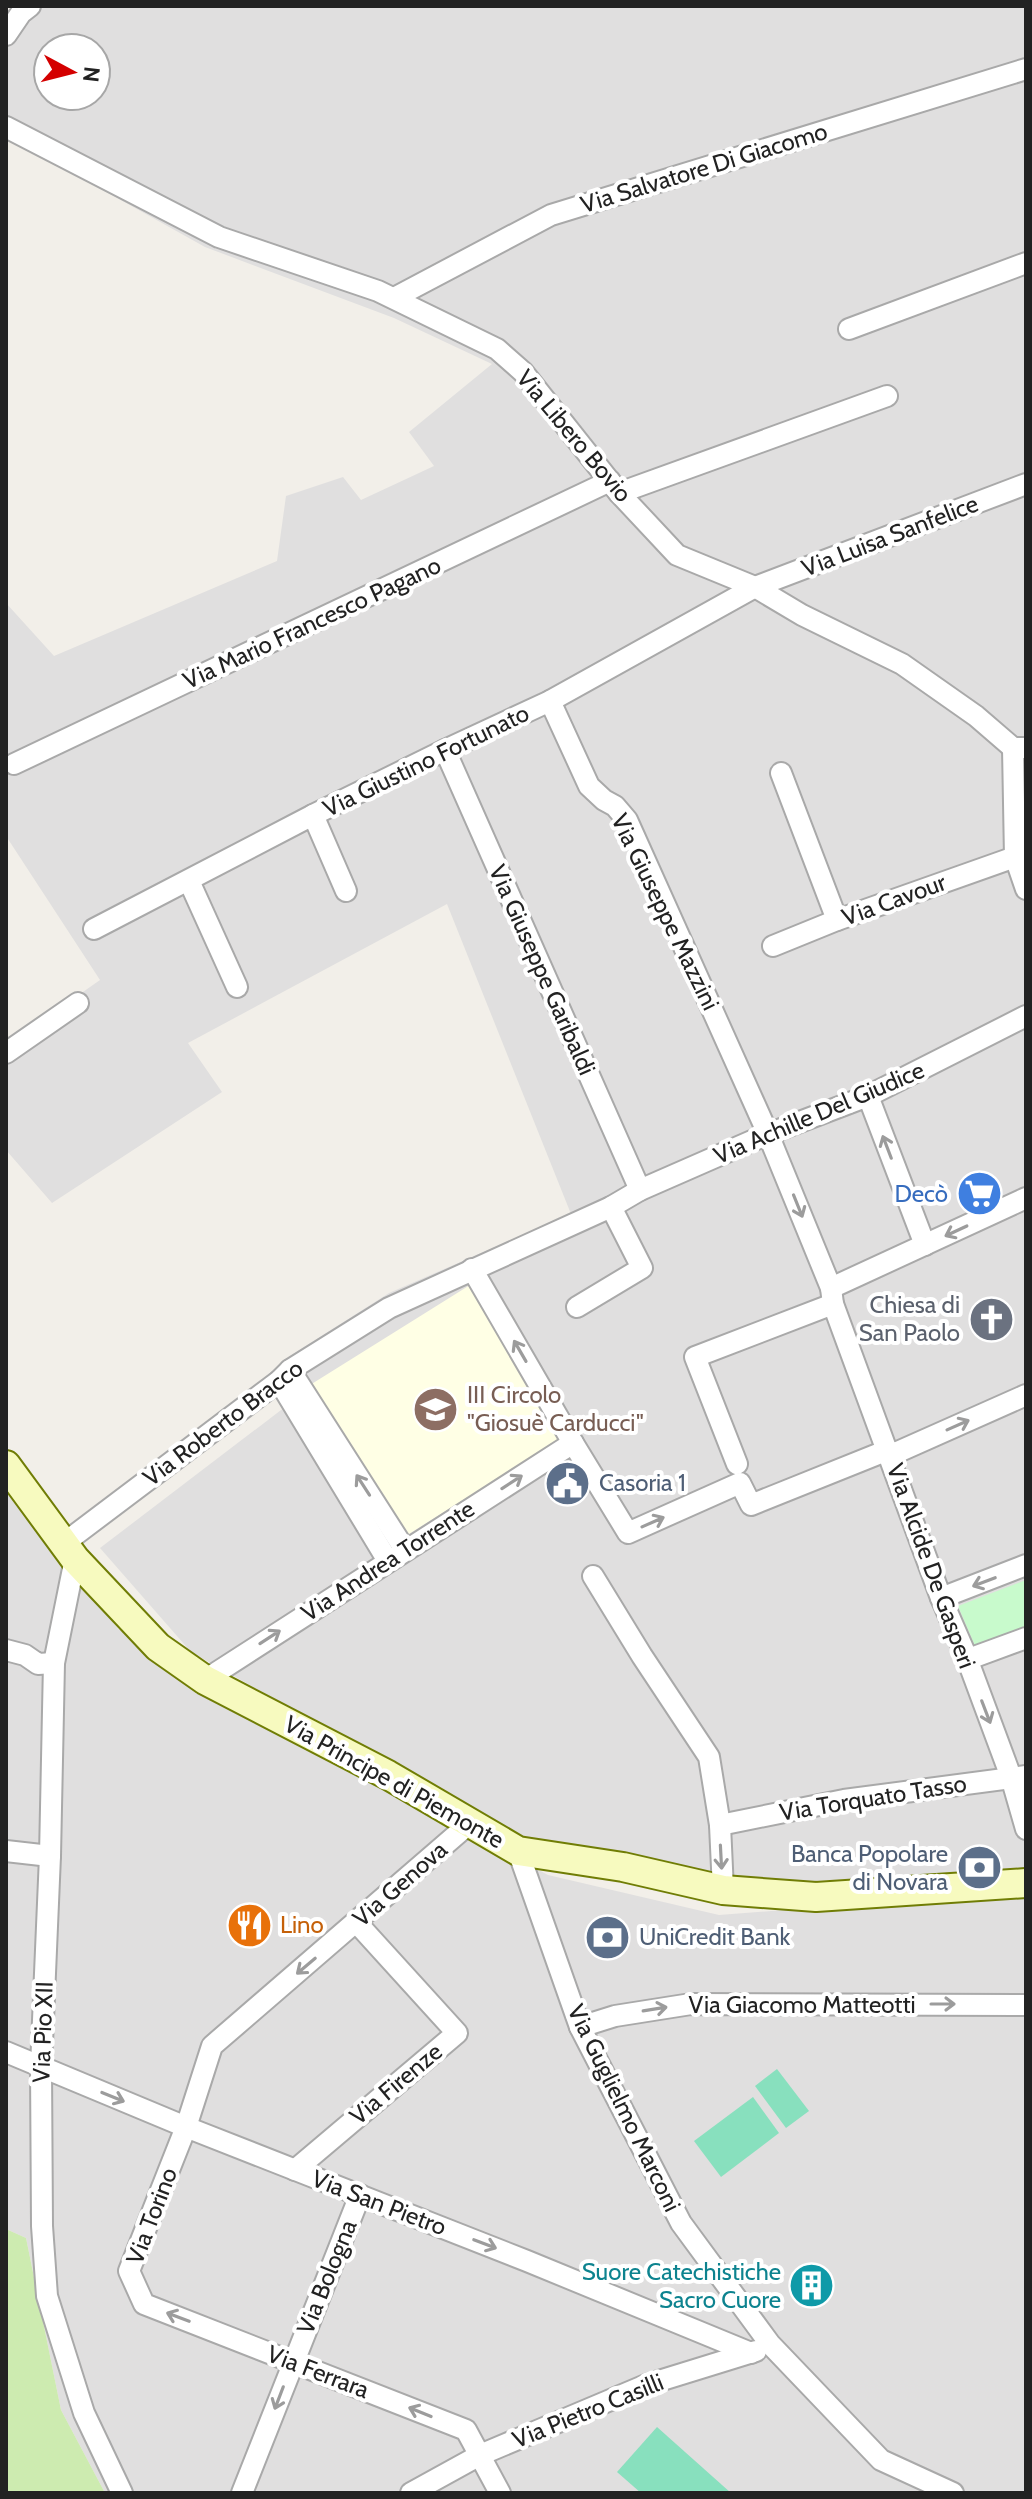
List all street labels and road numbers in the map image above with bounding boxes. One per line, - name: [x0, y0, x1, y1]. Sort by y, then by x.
- street label: Via Salvatore Di Giacomo: [577, 116, 831, 219]
- street label: Via Libero Bovio: [511, 364, 638, 508]
- street label: Via Luisa Sanfelice: [797, 489, 982, 583]
- street label: Via Mario Francesco Pagano: [178, 550, 445, 695]
- street label: Via Giustino Fortunato: [318, 698, 533, 823]
- street label: Via Giuseppe Mazzini: [605, 809, 726, 1015]
- street label: Via Giuseppe Garibaldi: [483, 860, 602, 1079]
- street label: Via Cavour: [838, 867, 950, 932]
- street label: Via Achille Del Giudice: [709, 1055, 928, 1170]
- street label: Via Roberto Bracco: [137, 1353, 308, 1492]
- street label: Via Alcide De Gasperi: [881, 1459, 982, 1672]
- street label: Via Andrea Torrente: [296, 1494, 480, 1627]
- street label: Via Principe di Piemonte: [279, 1709, 509, 1854]
- street label: Via Torquato Tasso: [777, 1768, 968, 1827]
- street label: Via Genova: [347, 1834, 453, 1932]
- street label: Via Pio XII: [26, 1981, 59, 2083]
- street label: Via Giacomo Matteotti: [688, 1990, 916, 2019]
- street label: Via Guglielmo Marconi: [562, 1999, 687, 2216]
- street label: Via Firenze: [344, 2037, 448, 2131]
- street label: Via Torino: [120, 2163, 183, 2268]
- street label: Via San Pietro: [308, 2164, 450, 2241]
- street label: Via Bologna: [290, 2215, 363, 2338]
- street label: Via Ferrara: [263, 2339, 374, 2404]
- street label: Via Pietro Casilli: [508, 2367, 668, 2454]

